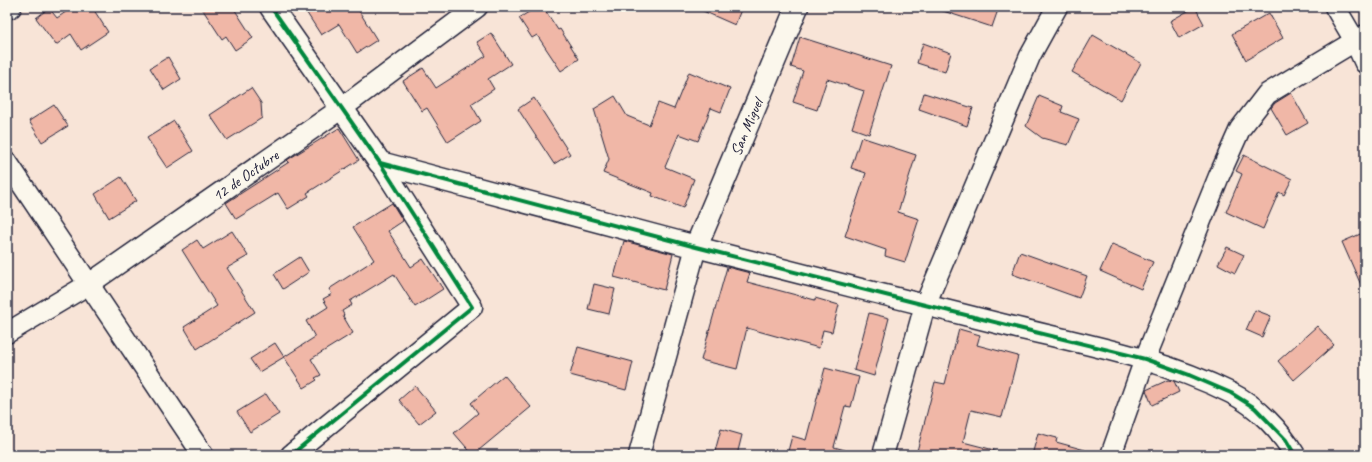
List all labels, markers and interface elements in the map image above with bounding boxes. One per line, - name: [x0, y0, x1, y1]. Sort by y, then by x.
- street label: San Miguel: [726, 93, 769, 159]
- street label: 12 de Octubre: [209, 145, 284, 206]

